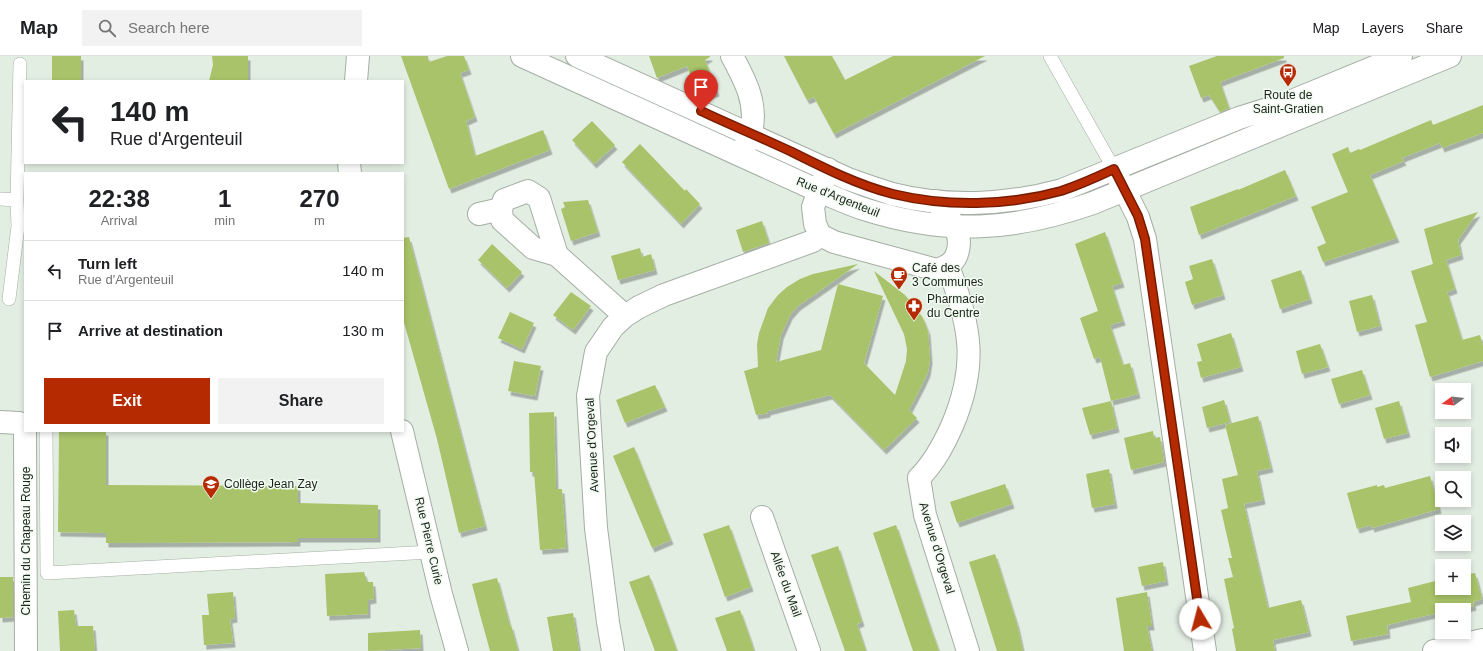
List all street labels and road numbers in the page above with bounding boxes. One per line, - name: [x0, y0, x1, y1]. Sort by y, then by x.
- street label: Rue d'Argenteuil: [794, 174, 882, 220]
- street label: Avenue d'Orgeval: [583, 397, 601, 493]
- street label: Chemin du Chapeau Rouge: [19, 466, 33, 615]
- street label: Rue Pierre Curie: [412, 496, 446, 586]
- street label: Avenue d'Orgeval: [916, 501, 958, 595]
- street label: Allée du Mail: [768, 549, 804, 619]

